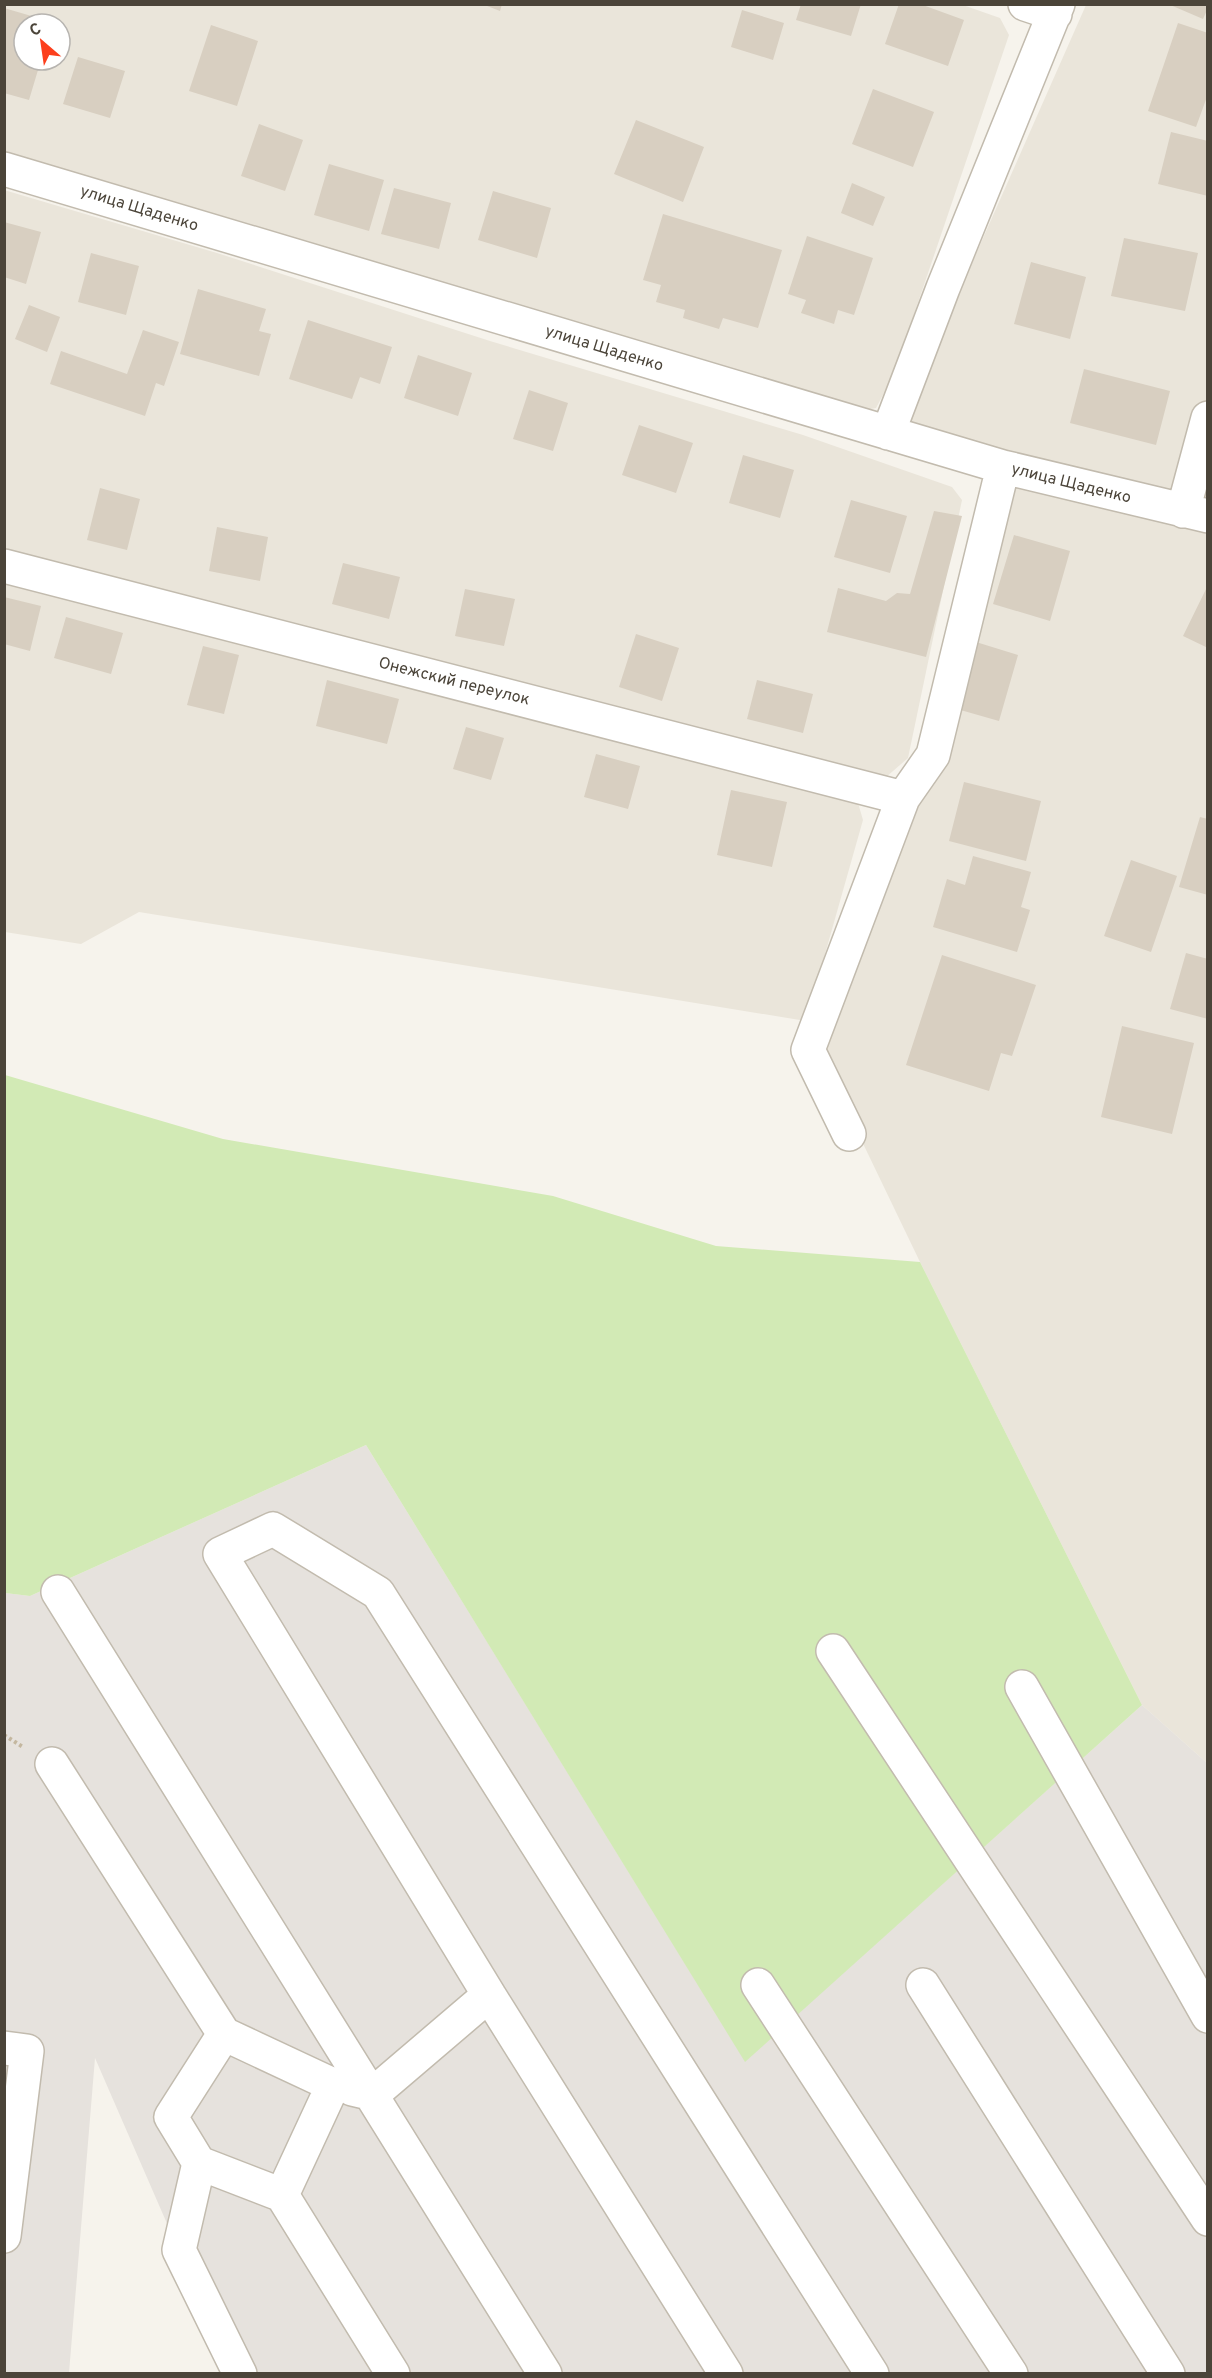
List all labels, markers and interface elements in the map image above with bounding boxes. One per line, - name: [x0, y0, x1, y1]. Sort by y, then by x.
- north arrow: [12, 12, 72, 72]
- text: С: [26, 19, 45, 42]
- street label: улица Щаденко: [77, 181, 201, 237]
- street label: улица Щаденко: [542, 321, 666, 377]
- street label: улица Щаденко: [1009, 459, 1133, 509]
- street label: Онежский переулок: [376, 654, 532, 710]

